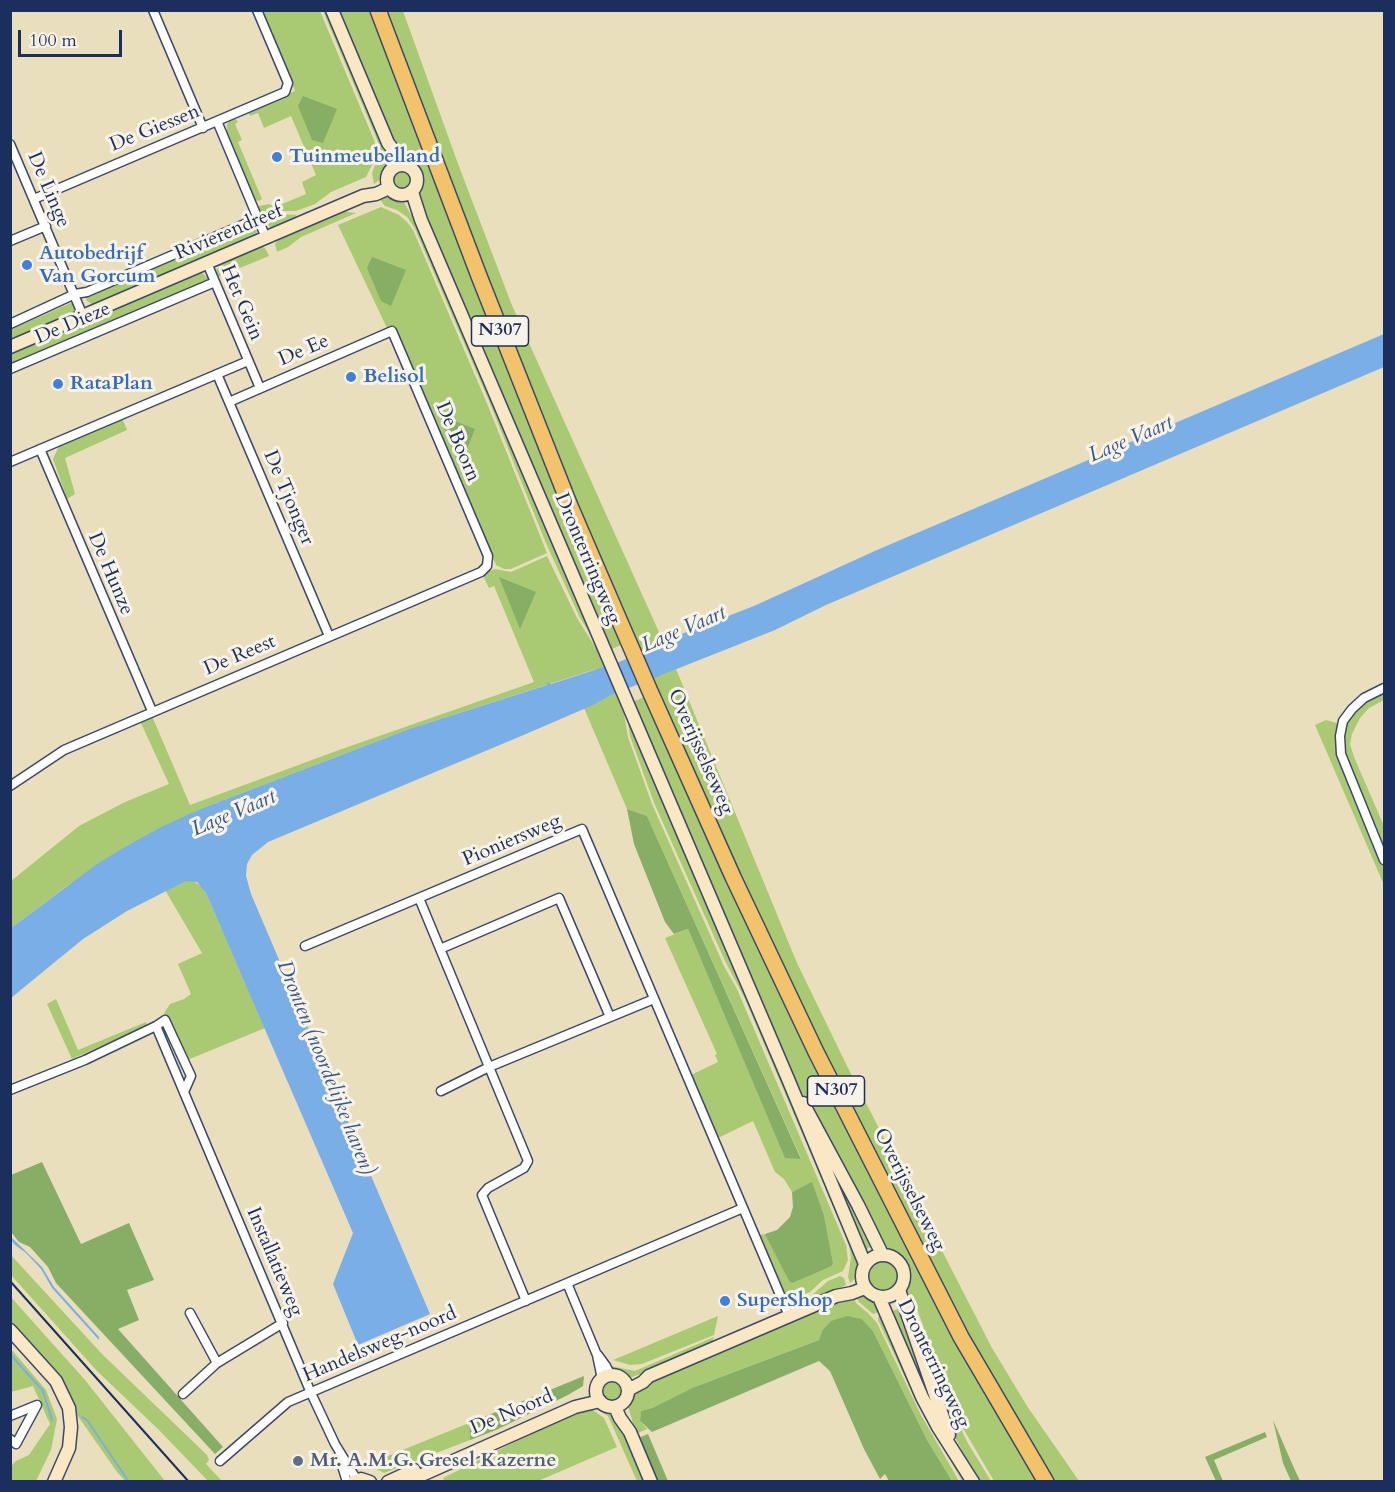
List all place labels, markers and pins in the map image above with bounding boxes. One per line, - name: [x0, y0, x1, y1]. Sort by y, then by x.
- place label: Tuinmeubelland: [289, 145, 440, 169]
- marker: Tuinmeubelland: [270, 150, 284, 164]
- place label: Autobedrijf Van Gorcum: [39, 242, 155, 289]
- marker: Autobedrijf Van Gorcum: [20, 258, 34, 272]
- place label: Belisol: [363, 365, 424, 389]
- marker: Belisol: [344, 370, 358, 384]
- place label: RataPlan: [70, 372, 153, 396]
- marker: RataPlan: [51, 377, 65, 391]
- place label: SuperShop: [737, 1289, 833, 1313]
- marker: SuperShop: [718, 1294, 732, 1308]
- place label: Mr. A.M.G. Gresel Kazerne: [310, 1449, 556, 1473]
- marker: Mr. A.M.G. Gresel Kazerne: [291, 1454, 305, 1468]

